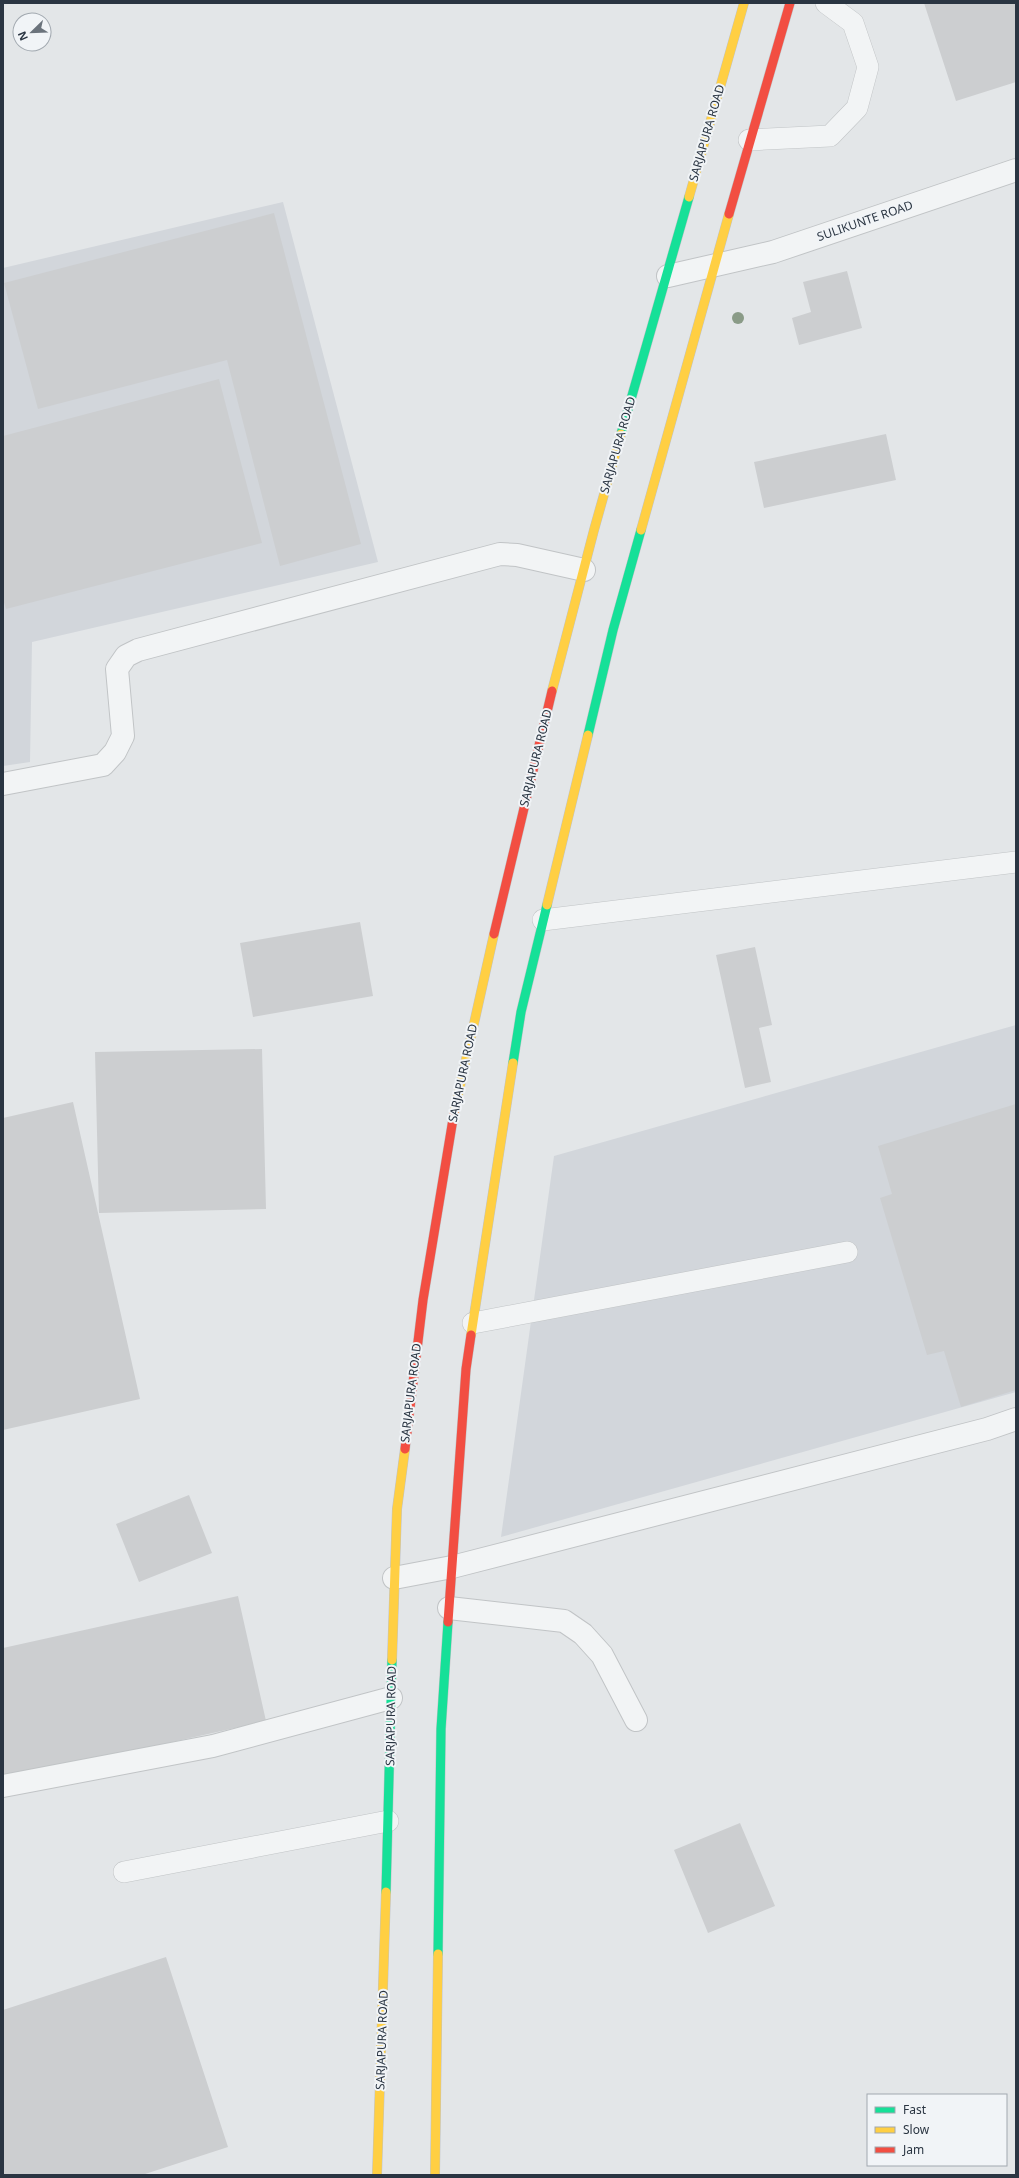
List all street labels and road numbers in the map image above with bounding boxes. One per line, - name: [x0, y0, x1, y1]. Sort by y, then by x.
- street label: SARJAPURA ROAD: [685, 82, 729, 183]
- street label: SULIKUNTE ROAD: [815, 196, 915, 245]
- street label: SARJAPURA ROAD: [596, 394, 640, 495]
- street label: SARJAPURA ROAD: [515, 707, 556, 808]
- street label: SARJAPURA ROAD: [444, 1022, 481, 1124]
- street label: SARJAPURA ROAD: [396, 1342, 425, 1444]
- street label: SARJAPURA ROAD: [381, 1666, 400, 1766]
- street label: SARJAPURA ROAD: [371, 1989, 392, 2090]

